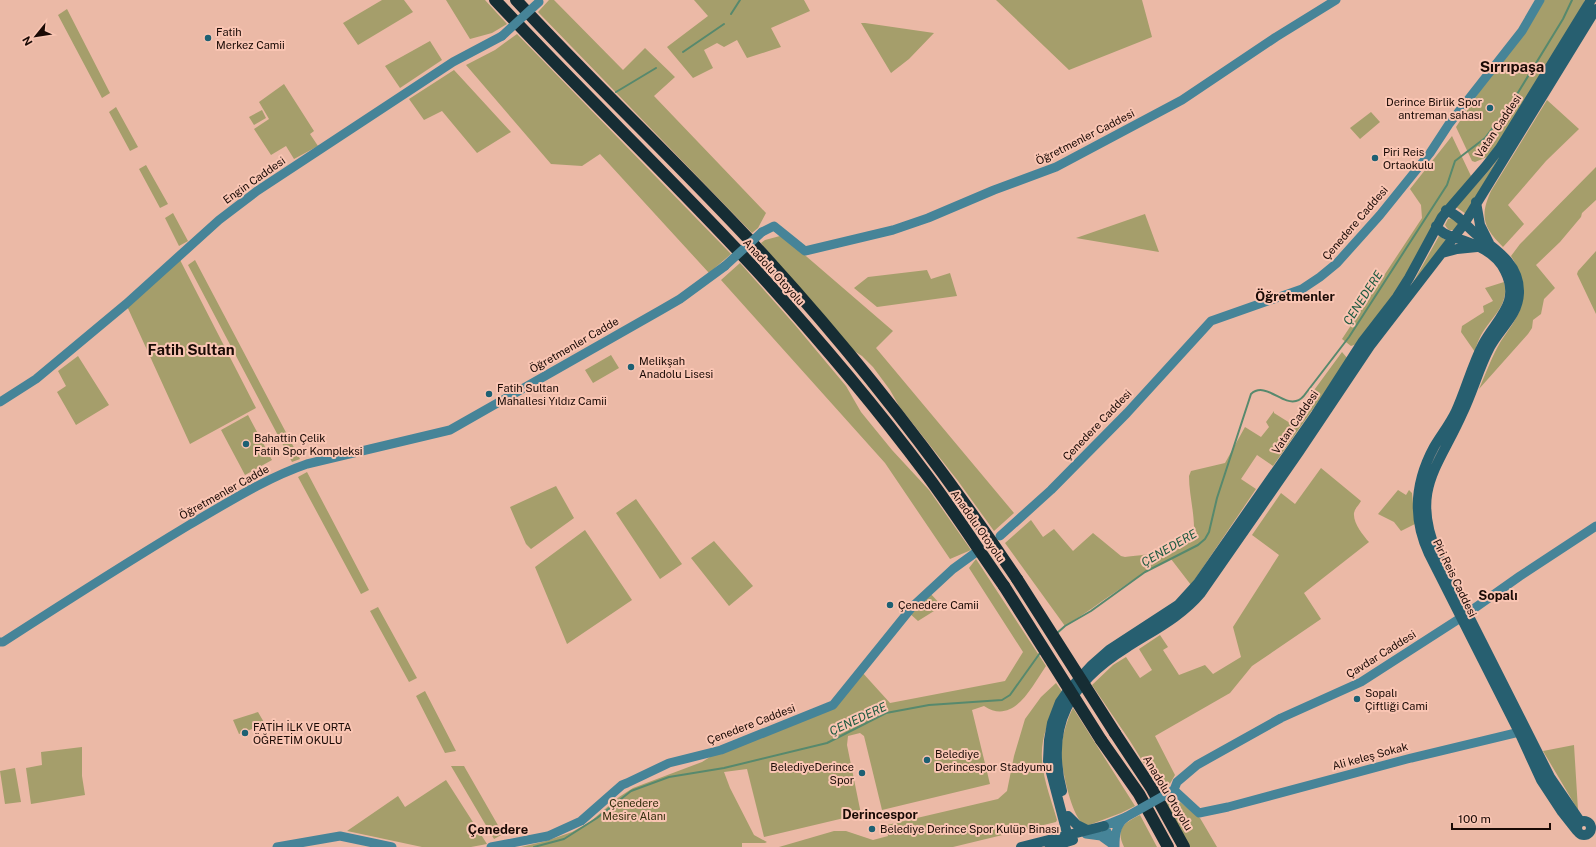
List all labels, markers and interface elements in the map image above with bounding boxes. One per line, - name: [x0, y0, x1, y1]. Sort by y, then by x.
- north arrow: [16, 16, 56, 56]
- place label: Fatih Merkez Camii: [216, 26, 285, 51]
- marker: Fatih Merkez Camii: [203, 33, 213, 43]
- text: N: [20, 34, 35, 48]
- district label: Sırrıpaşa: [1480, 58, 1544, 75]
- street label: Vatan Caddesi: [1473, 92, 1523, 160]
- place label: Derince Birlik Spor antreman sahası: [1386, 96, 1482, 121]
- marker: Derince Birlik Spor antreman sahası: [1485, 103, 1495, 113]
- street label: Öğretmenler Caddesi: [1033, 106, 1136, 167]
- place label: Piri Reis Ortaokulu: [1383, 146, 1434, 171]
- marker: Piri Reis Ortaokulu: [1370, 153, 1380, 163]
- street label: Engin Caddesi: [221, 154, 287, 206]
- street label: Çenedere Caddesi: [1320, 184, 1391, 263]
- street label: Anadolu Otoyolu: [741, 236, 807, 308]
- water label: ÇENEDERE: [1340, 268, 1386, 328]
- district label: Öğretmenler: [1255, 288, 1335, 304]
- street label: Öğretmenler Cadde: [527, 314, 621, 375]
- district label: Fatih Sultan: [147, 341, 235, 358]
- place label: Melikşah Anadolu Lisesi: [639, 355, 713, 380]
- marker: Melikşah Anadolu Lisesi: [626, 362, 636, 372]
- place label: Fatih Sultan Mahallesi Yıldız Camii: [497, 382, 607, 407]
- street label: Çenedere Caddesi: [1060, 387, 1134, 463]
- street label: Vatan Caddesi: [1270, 388, 1320, 456]
- marker: Fatih Sultan Mahallesi Yıldız Camii: [484, 389, 494, 399]
- place label: Bahattin Çelik Fatih Spor Kompleksi: [254, 432, 363, 457]
- marker: Bahattin Çelik Fatih Spor Kompleksi: [241, 439, 251, 449]
- street label: Öğretmenler Cadde: [177, 461, 271, 522]
- street label: Anadolu Otoyolu: [949, 488, 1007, 564]
- water label: ÇENEDERE: [1139, 526, 1200, 569]
- street label: Piri Reis Caddesi: [1431, 537, 1479, 619]
- district label: Sopalı: [1478, 588, 1518, 603]
- place label: Çenedere Camii: [898, 599, 979, 612]
- marker: Çenedere Camii: [885, 600, 895, 610]
- street label: Çavdar Caddesi: [1344, 628, 1418, 681]
- place label: Sopalı Çiftliği Cami: [1365, 687, 1428, 713]
- marker: Sopalı Çiftliği Cami: [1352, 694, 1362, 704]
- water label: ÇENEDERE: [827, 699, 890, 738]
- street label: Çenedere Caddesi: [705, 702, 797, 747]
- place label: FATİH İLK VE ORTA ÖĞRETİM OKULU: [253, 720, 352, 746]
- marker: FATİH İLK VE ORTA ÖĞRETİM OKULU: [240, 728, 250, 738]
- street label: Ali keleş Sokak: [1331, 740, 1409, 773]
- place label: Belediye Derincespor Stadyumu: [935, 748, 1052, 773]
- street label: Anadolu Otoyolu: [1141, 753, 1195, 833]
- marker: Belediye Derincespor Stadyumu: [922, 755, 932, 765]
- place label: BelediyeDerince Spor: [770, 761, 854, 786]
- marker: BelediyeDerince Spor: [857, 768, 867, 778]
- park label: Çenedere Mesire Alanı: [602, 797, 666, 822]
- scale bar: [1452, 805, 1550, 831]
- district label: Derincespor: [842, 807, 918, 822]
- text: 100 m: [1458, 812, 1491, 826]
- district label: Çenedere: [468, 822, 528, 837]
- place label: Belediye Derince Spor Kulüp Binası: [880, 823, 1059, 835]
- marker: Belediye Derince Spor Kulüp Binası: [867, 824, 877, 834]

